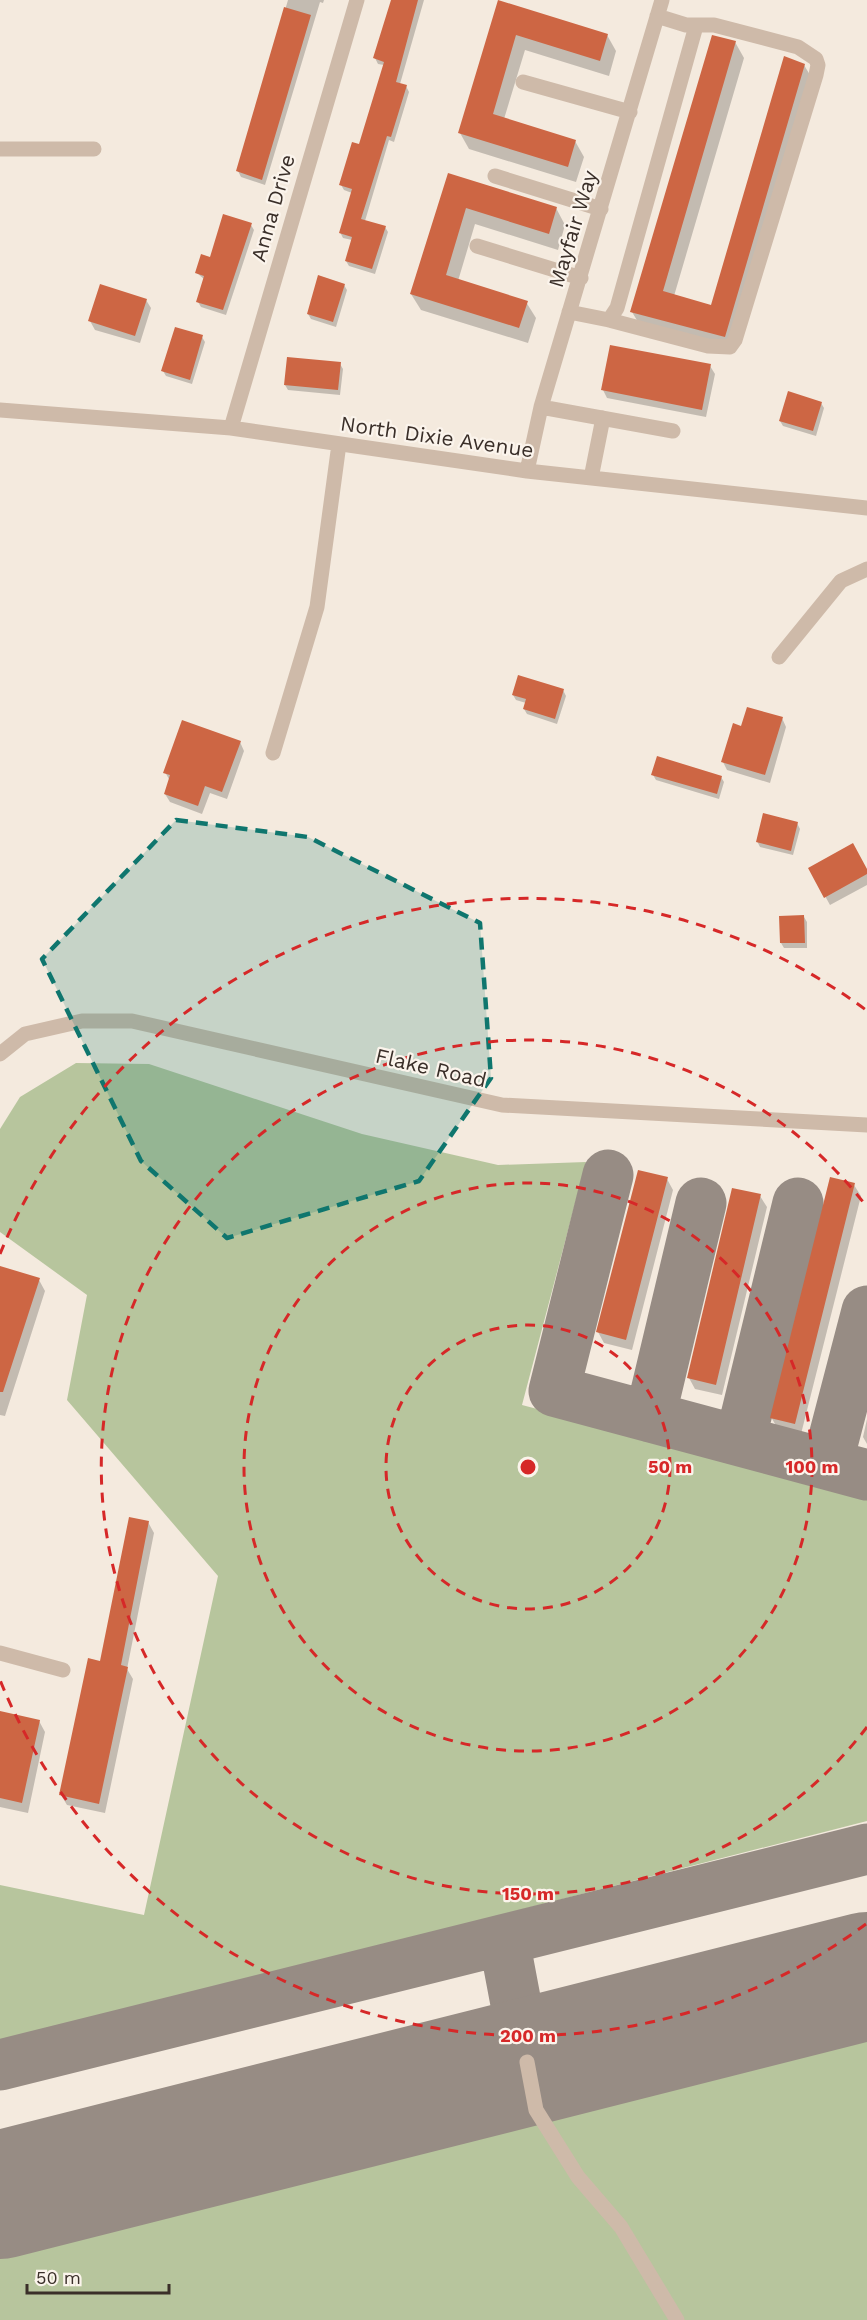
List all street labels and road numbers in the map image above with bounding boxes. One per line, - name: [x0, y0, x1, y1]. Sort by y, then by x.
- street label: Anna Drive: [245, 151, 300, 264]
- street label: Mayfair Way: [543, 167, 602, 290]
- street label: North Dixie Avenue: [339, 411, 535, 462]
- street label: Flake Road: [373, 1043, 489, 1092]

